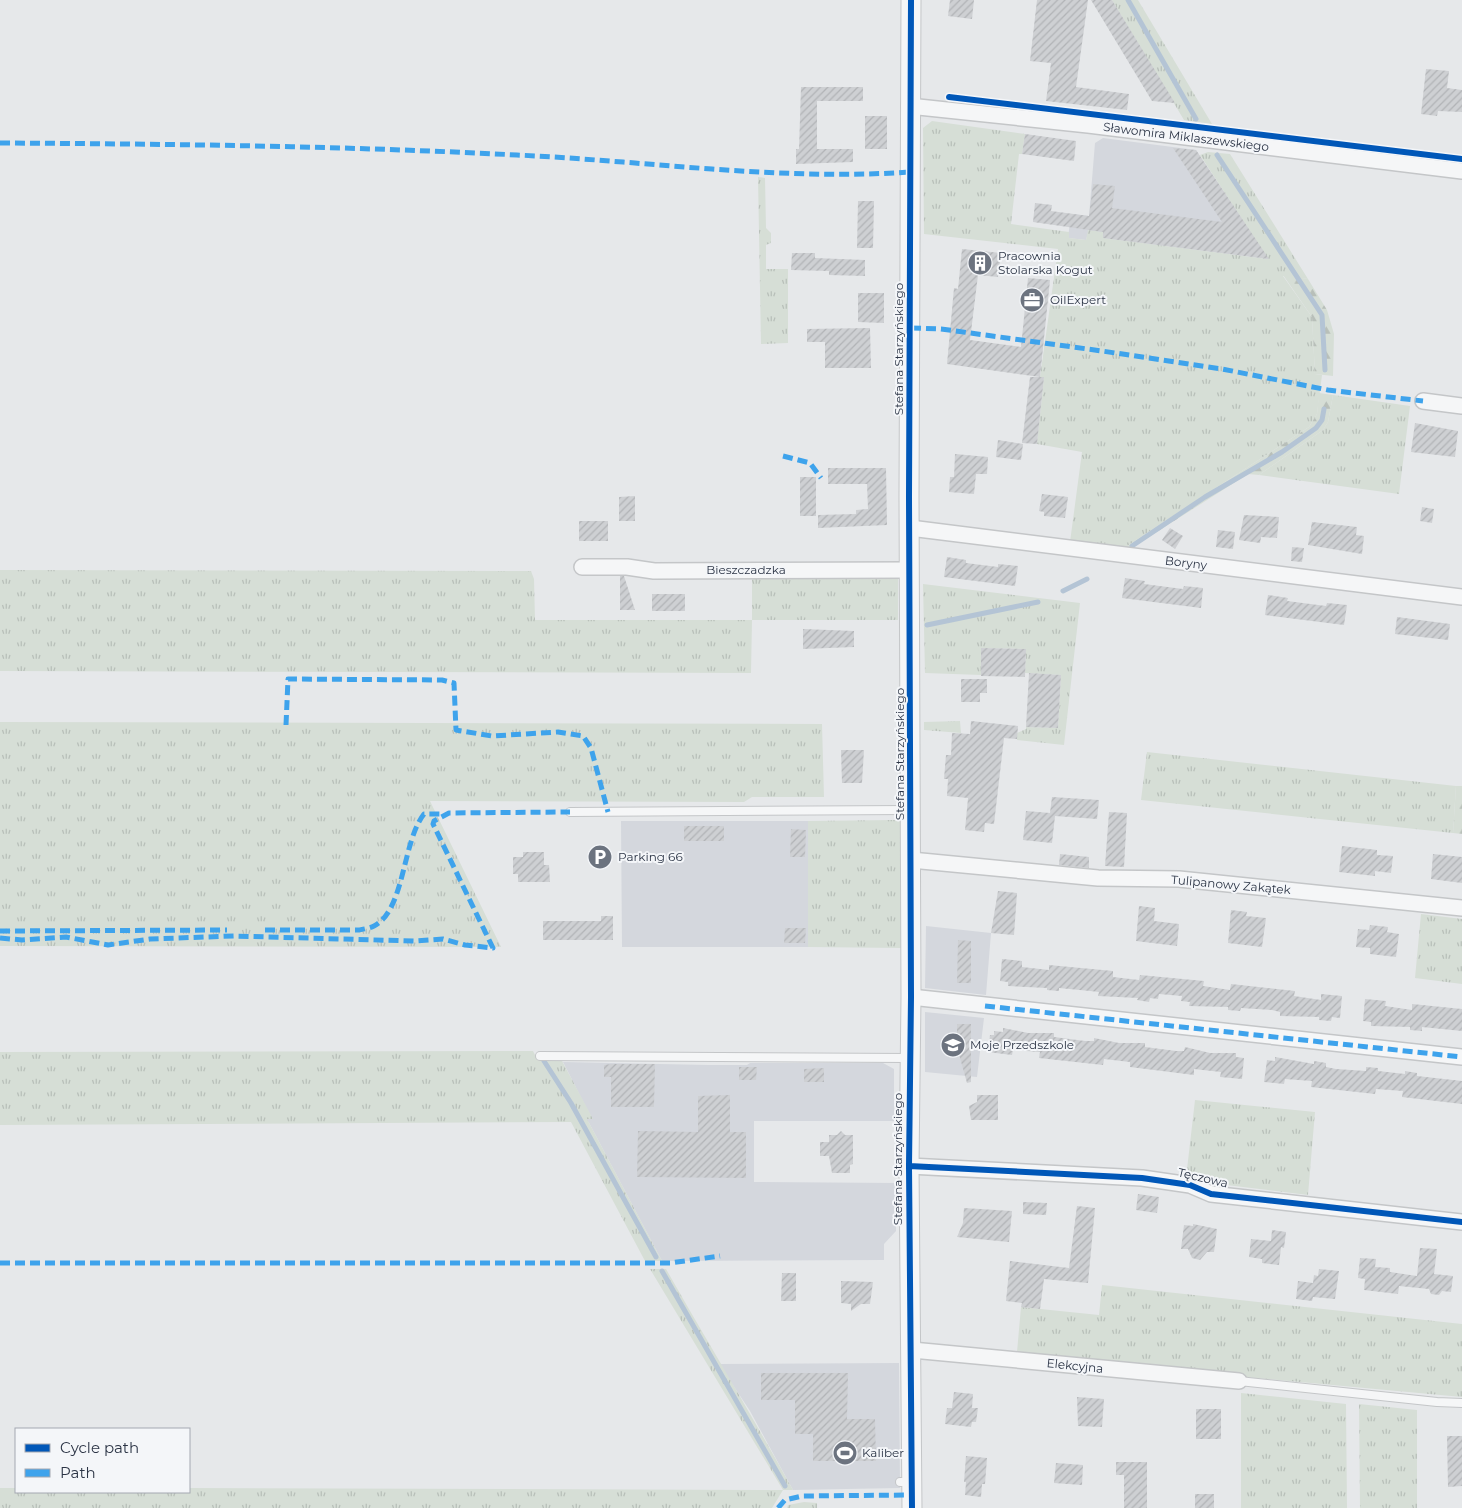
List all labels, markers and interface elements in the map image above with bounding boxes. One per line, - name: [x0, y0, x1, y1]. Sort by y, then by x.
- street label: Sławomira Miklaszewskiego: [1102, 119, 1270, 154]
- place label: Pracownia Stolarska Kogut: [998, 248, 1093, 277]
- building icon: Pracownia Stolarska Kogut: [967, 250, 993, 276]
- street label: Stefana Starzyńskiego: [891, 283, 906, 415]
- office icon: OilExpert: [1019, 287, 1045, 313]
- place label: OilExpert: [1050, 292, 1106, 307]
- street label: Boryny: [1164, 552, 1208, 573]
- street label: Bieszczadzka: [706, 562, 786, 577]
- street label: Stefana Starzyńskiego: [892, 688, 907, 820]
- parking icon: Parking 66: [587, 844, 613, 870]
- place label: Parking 66: [618, 849, 683, 864]
- street label: Tulipanowy Zakątek: [1171, 872, 1292, 897]
- school or university icon: Moje Przedszkole: [940, 1032, 966, 1058]
- place label: Moje Przedszkole: [970, 1037, 1074, 1052]
- street label: Stefana Starzyńskiego: [890, 1093, 905, 1225]
- street label: Tęczowa: [1177, 1164, 1230, 1191]
- street label: Elekcyjna: [1046, 1355, 1104, 1376]
- legend: [15, 1428, 190, 1493]
- text: Cycle path: [60, 1438, 139, 1457]
- sports icon: Kaliber: [832, 1440, 858, 1466]
- place label: Kaliber: [862, 1445, 904, 1460]
- text: Path: [60, 1463, 96, 1482]

